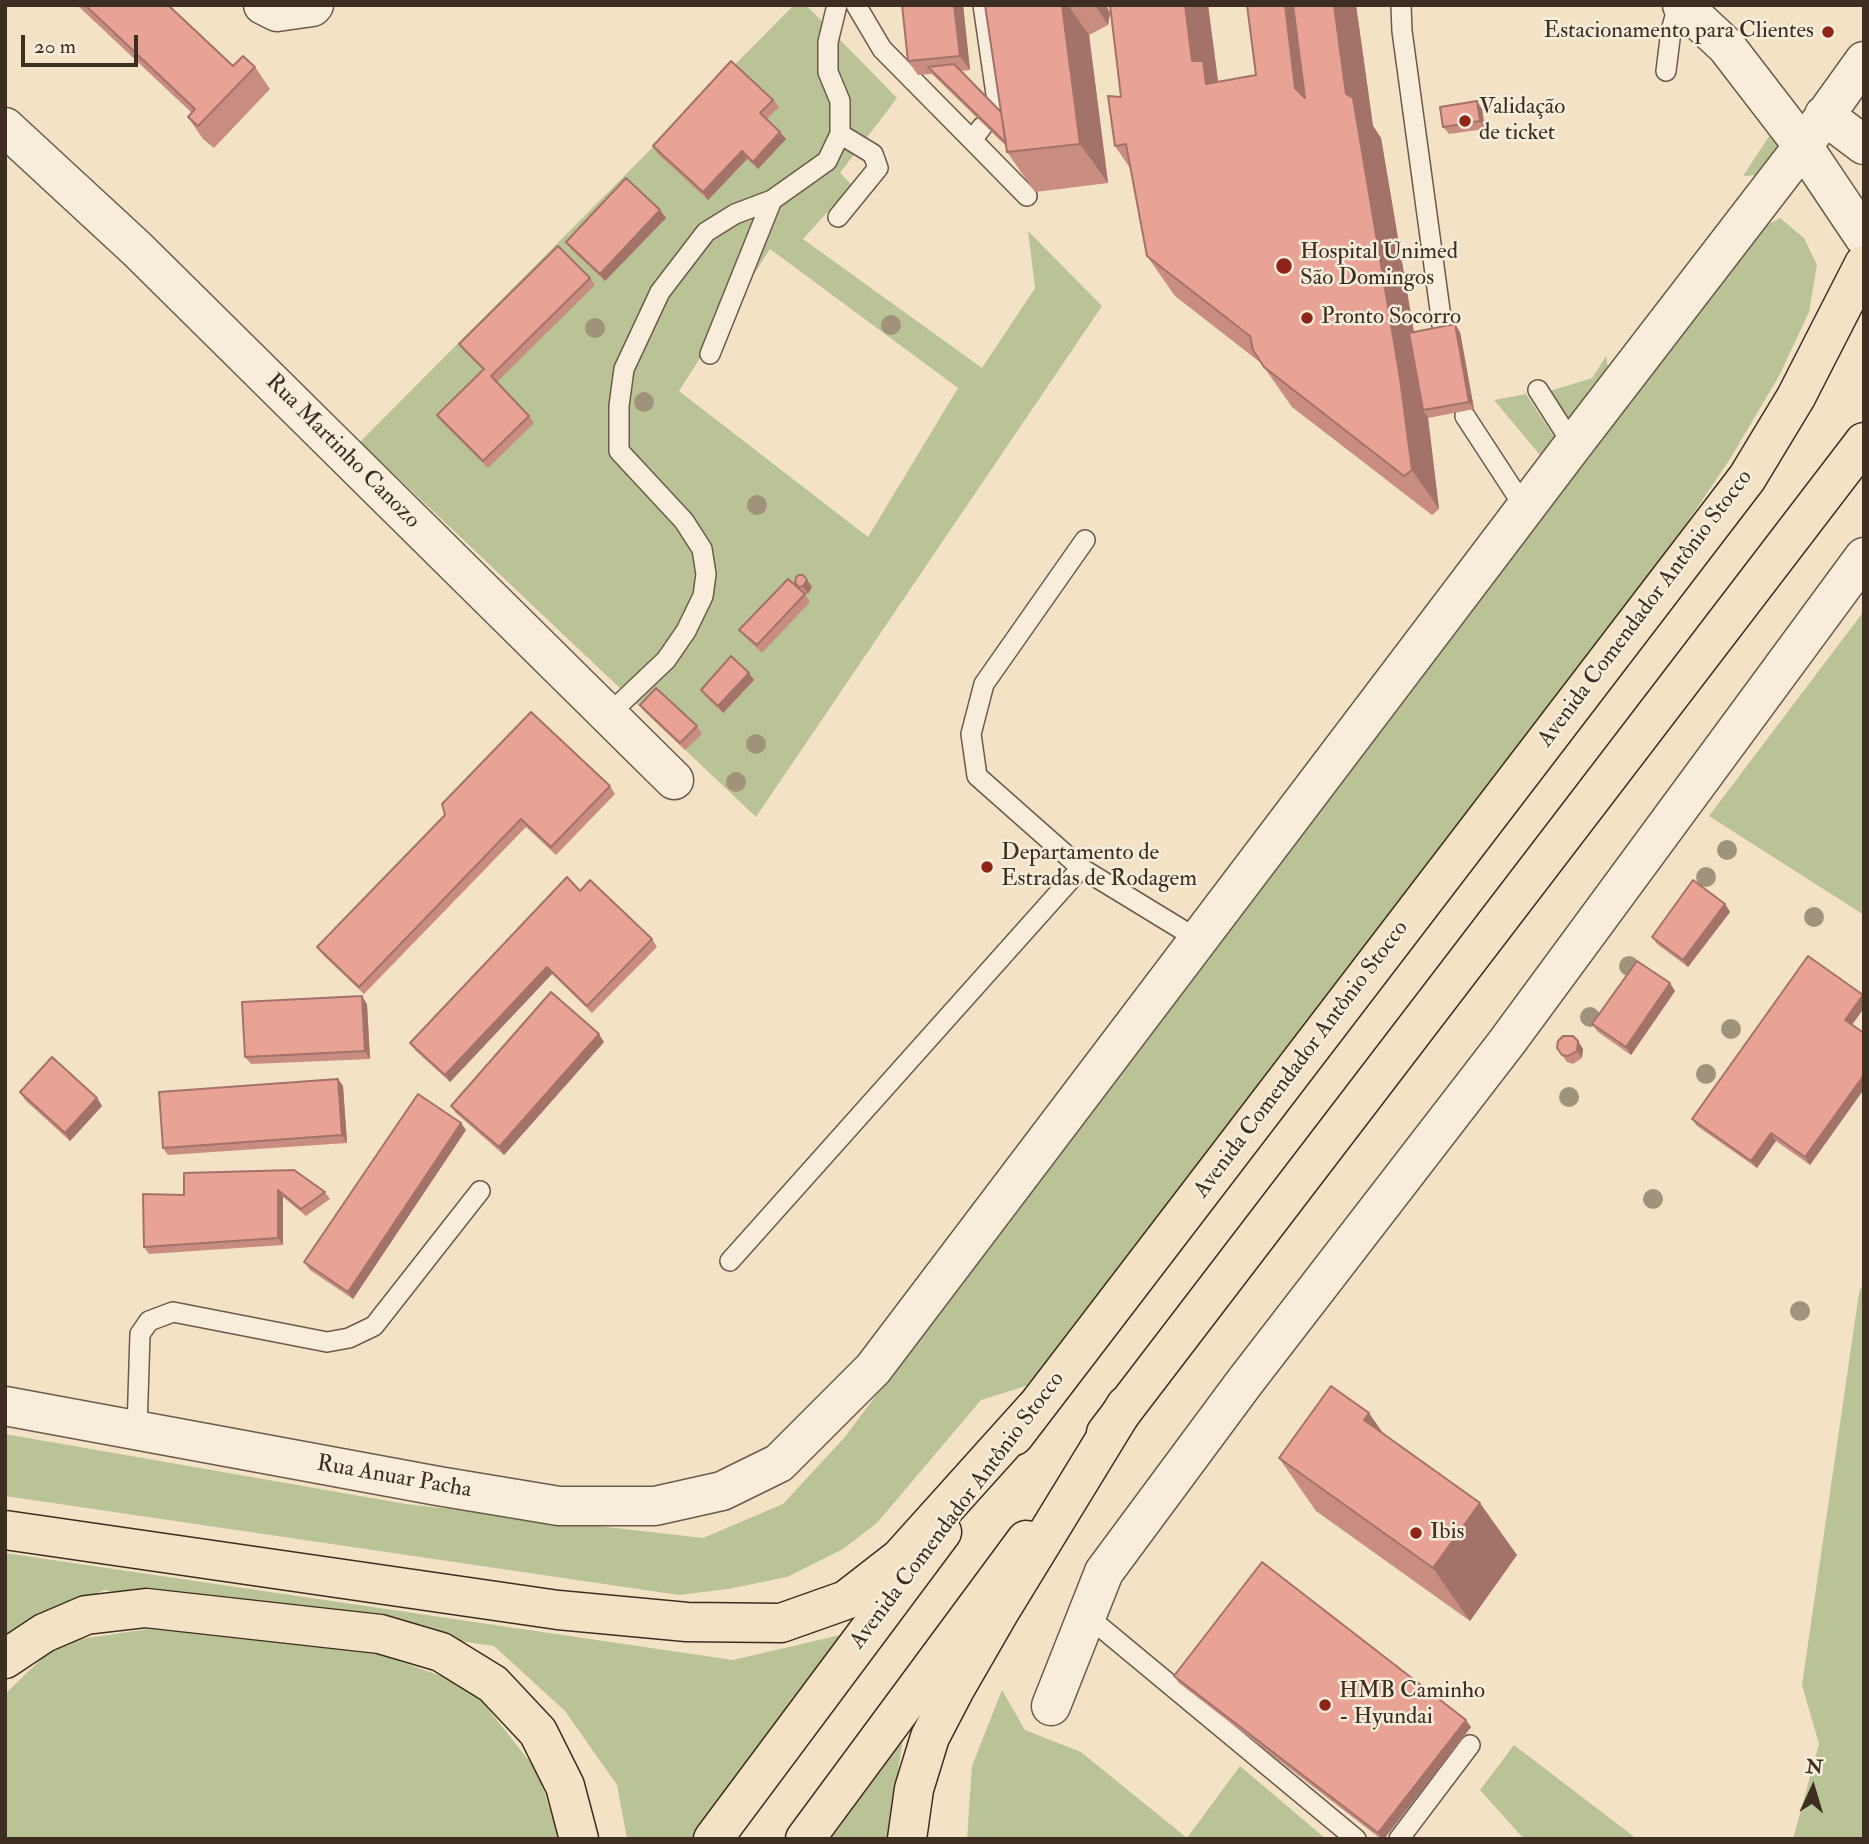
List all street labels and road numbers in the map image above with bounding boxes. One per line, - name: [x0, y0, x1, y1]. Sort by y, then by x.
- street label: Rua Martinho Canozo: [259, 369, 425, 535]
- street label: Avenida Comendador Antônio Stocco: [1533, 465, 1759, 753]
- street label: Avenida Comendador Antônio Stocco: [1189, 916, 1415, 1204]
- street label: Avenida Comendador Antônio Stocco: [845, 1367, 1071, 1655]
- street label: Rua Anuar Pacha: [314, 1451, 474, 1505]

